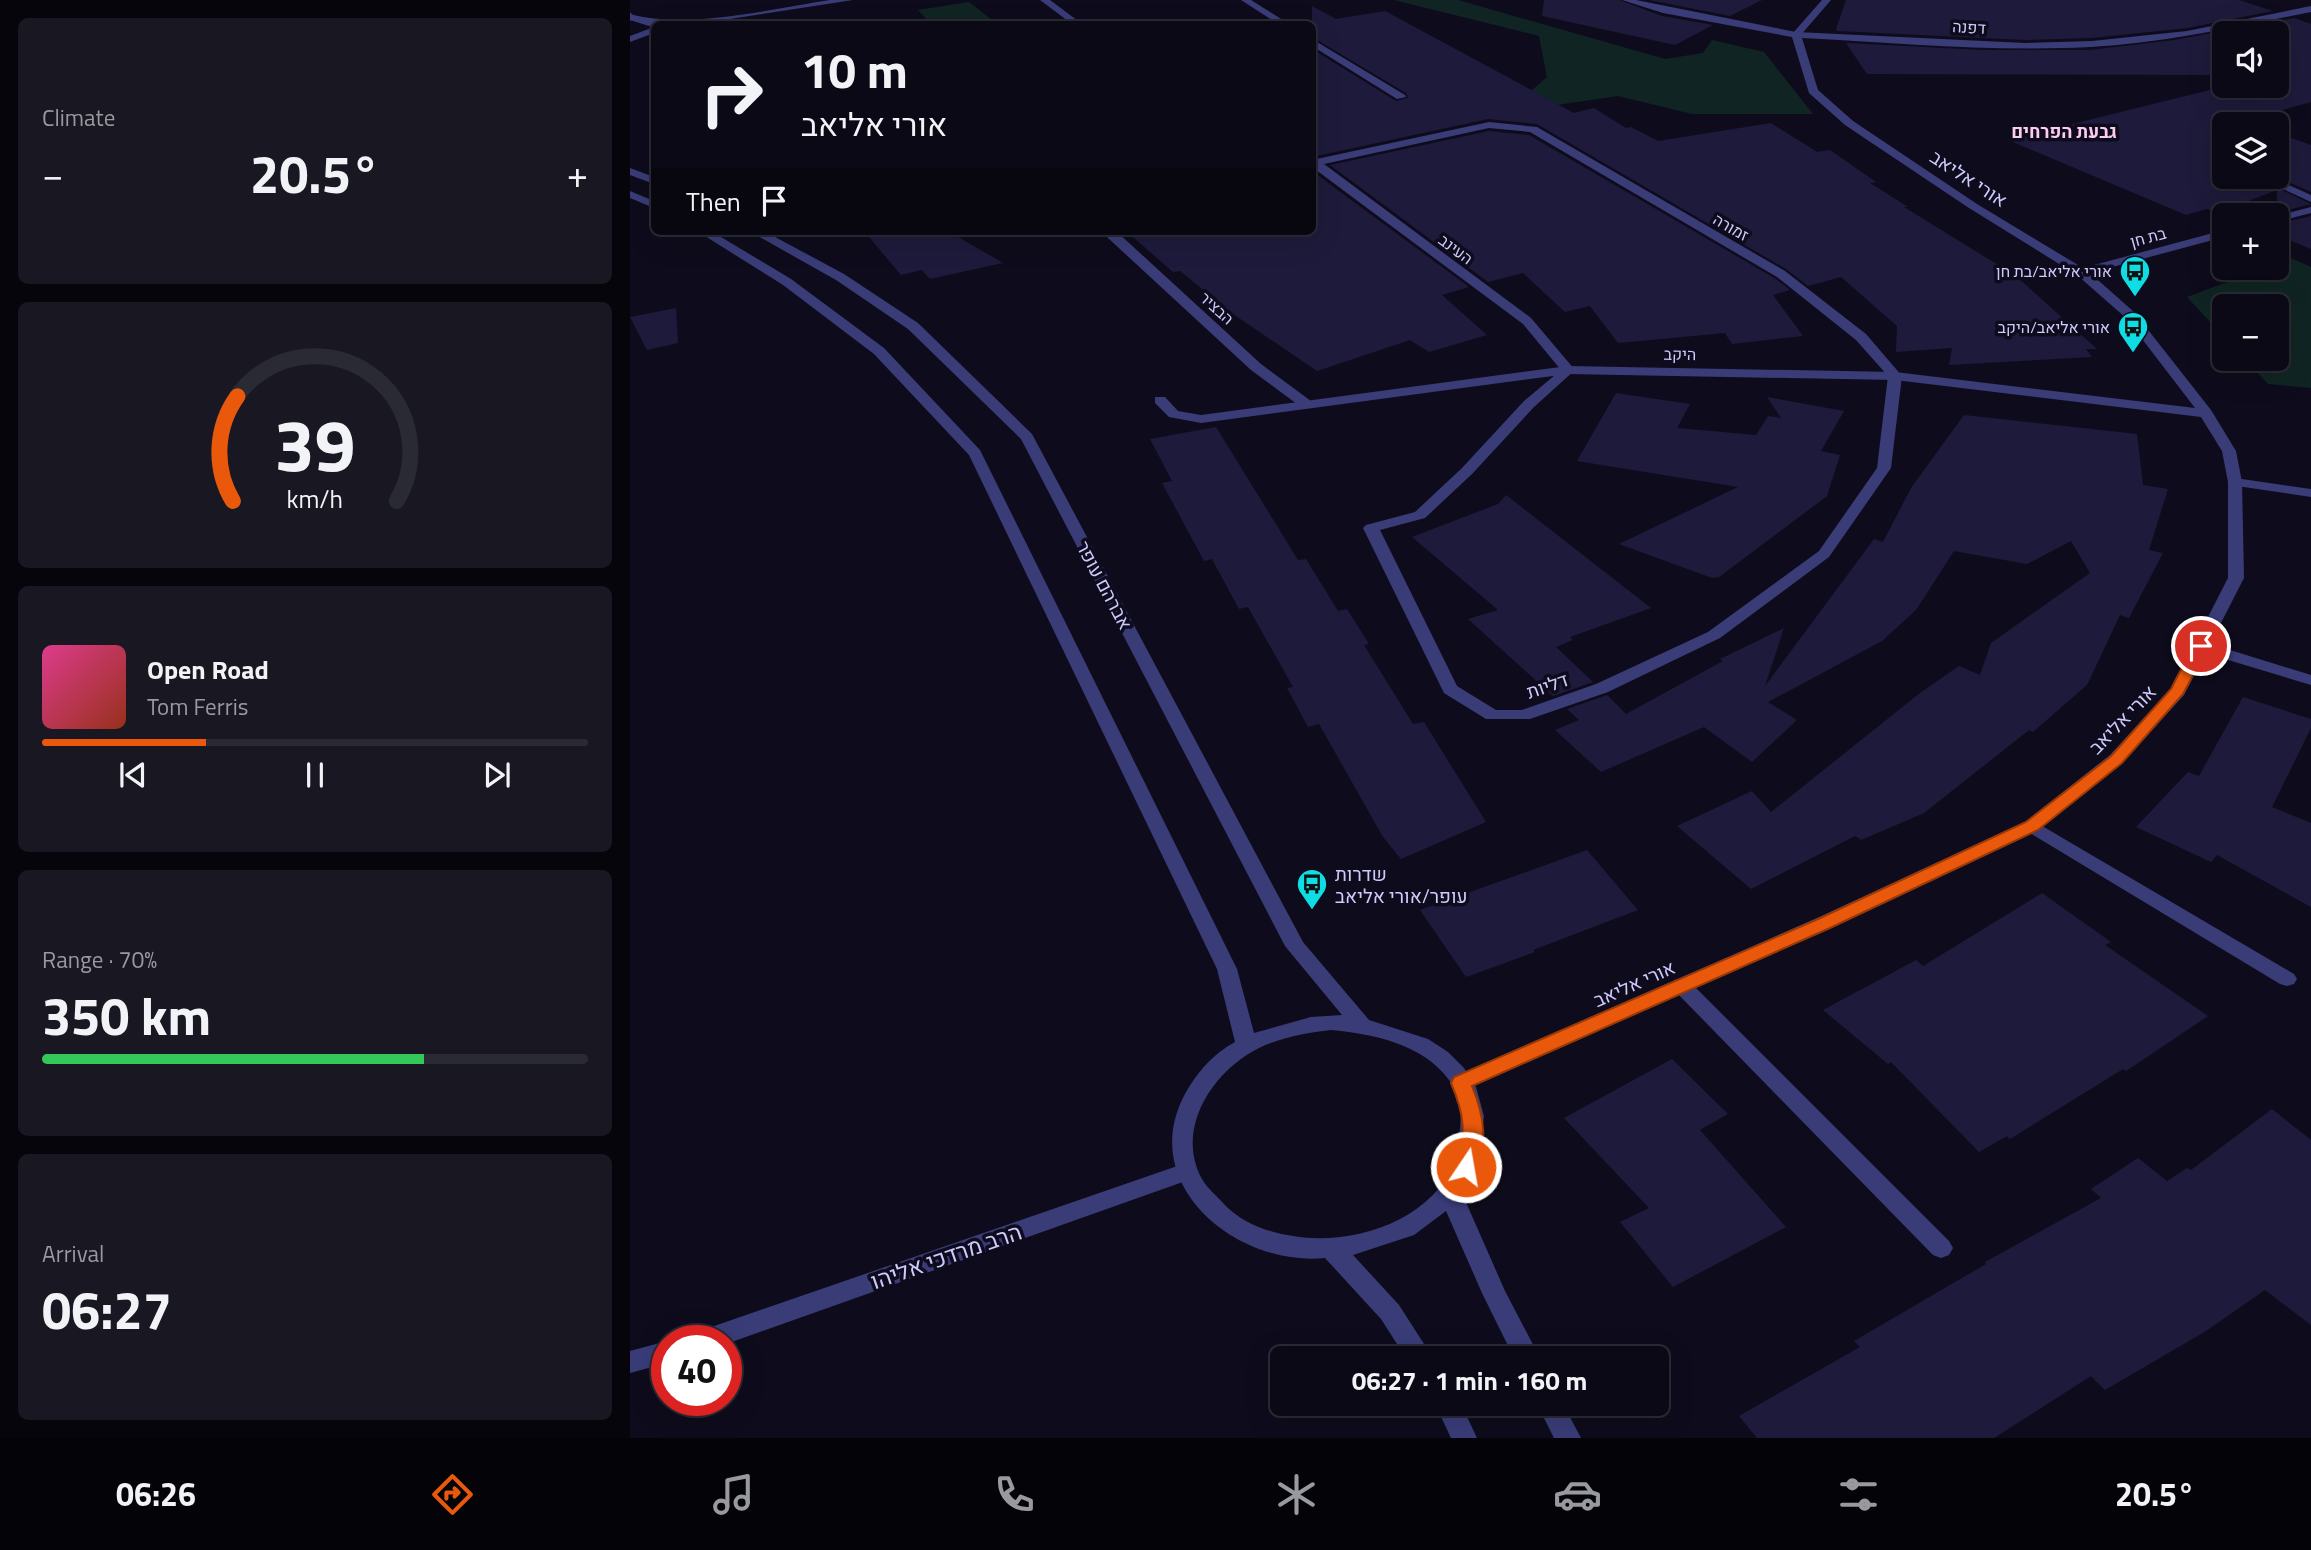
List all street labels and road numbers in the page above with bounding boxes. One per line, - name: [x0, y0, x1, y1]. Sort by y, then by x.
- street label: דפנה: [1952, 14, 1986, 40]
- street label: אורי אליאב: [1925, 142, 2013, 214]
- street label: זמורה: [1709, 207, 1754, 247]
- street label: בת חן: [2127, 221, 2169, 253]
- street label: העינב: [1434, 228, 1478, 270]
- street label: הבציר: [1194, 286, 1240, 330]
- street label: היקב: [1663, 342, 1697, 366]
- street label: אברהם עופר: [1069, 535, 1141, 635]
- street label: דליות: [1522, 664, 1572, 706]
- street label: אורי אליאב: [2081, 678, 2163, 760]
- street label: אורי אליאב: [1588, 952, 1680, 1014]
- street label: הרב מרדכי אליהו: [866, 1214, 1026, 1298]

